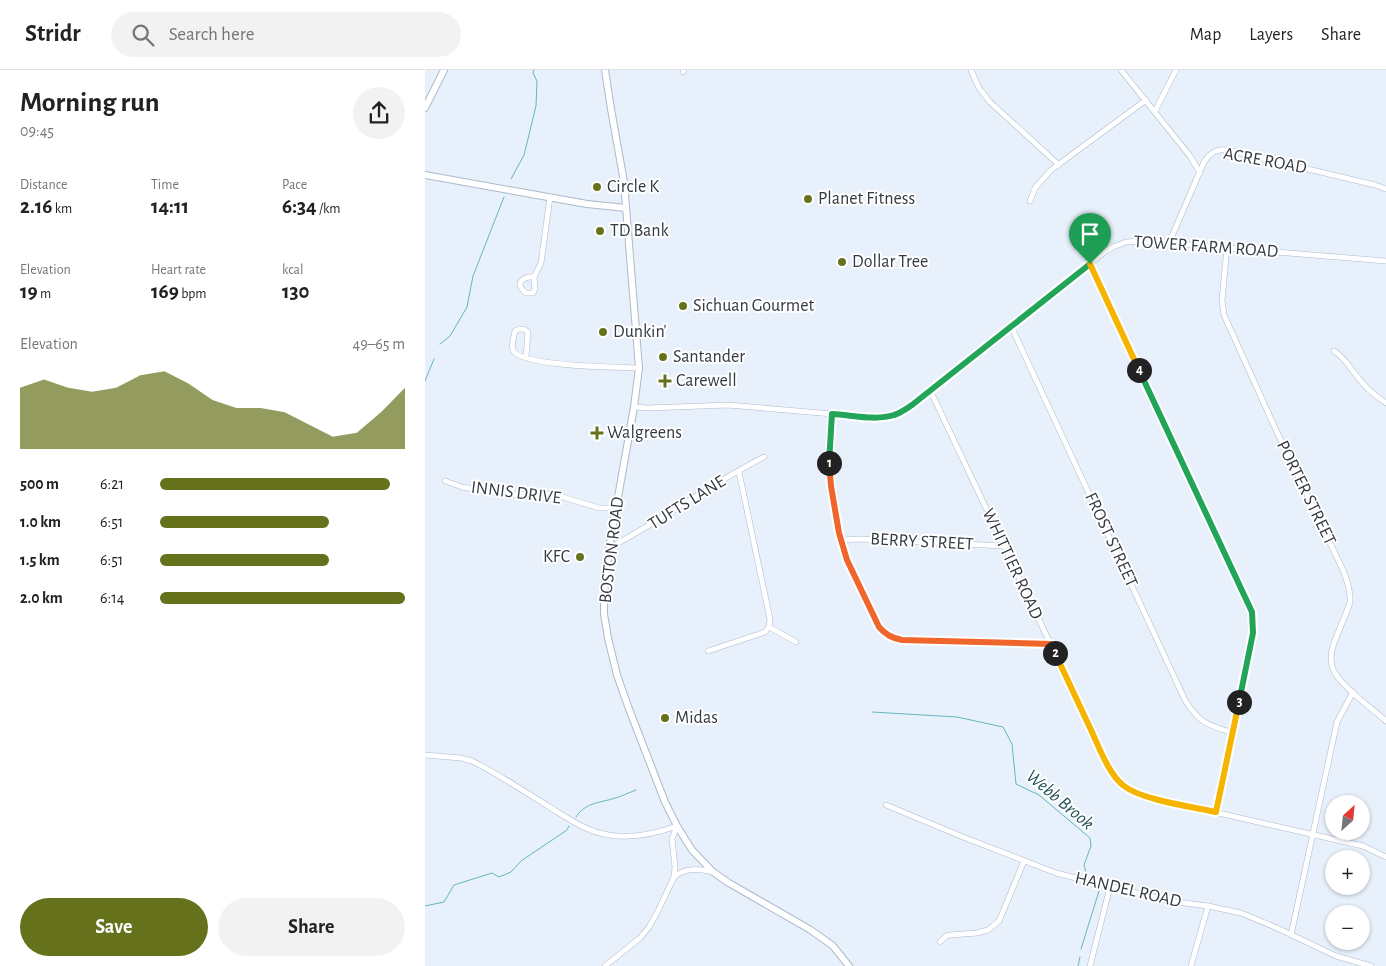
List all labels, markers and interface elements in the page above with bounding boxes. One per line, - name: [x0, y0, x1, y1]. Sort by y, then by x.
- search box: [111, 12, 461, 57]
- icon: search: [129, 21, 157, 49]
- text: Stridr: [25, 22, 81, 46]
- text: Search here: [169, 25, 255, 44]
- text: Map: [1190, 26, 1221, 44]
- text: Layers: [1249, 26, 1293, 44]
- text: Share: [1321, 26, 1361, 44]
- button: share: [353, 87, 405, 139]
- text: Morning run: [20, 89, 160, 117]
- text: 09:45: [20, 123, 54, 139]
- street label: ACRE ROAD: [1222, 145, 1308, 177]
- text: Distance: [20, 178, 67, 192]
- text: Time: [151, 178, 179, 192]
- text: Pace: [282, 178, 307, 192]
- place label: Circle K: [607, 178, 659, 196]
- marker: Circle K: [591, 181, 603, 193]
- place label: Planet Fitness: [818, 190, 915, 208]
- marker: Planet Fitness: [802, 193, 814, 205]
- text: 2.16: [20, 196, 52, 217]
- text: 14:11: [151, 196, 189, 217]
- text: 6:34: [282, 196, 317, 217]
- text: km: [52, 202, 72, 216]
- text: /km: [317, 202, 341, 216]
- pin: [1069, 213, 1111, 264]
- icon: arrive: [1076, 220, 1104, 248]
- place label: TD Bank: [610, 222, 670, 240]
- marker: TD Bank: [594, 225, 606, 237]
- street label: TOWER FARM ROAD: [1133, 233, 1279, 261]
- place label: Dollar Tree: [852, 253, 928, 271]
- marker: Dollar Tree: [836, 256, 848, 268]
- text: Elevation: [20, 263, 71, 277]
- text: Heart rate: [151, 263, 206, 277]
- text: kcal: [282, 263, 303, 277]
- text: 19: [20, 281, 38, 302]
- text: 169: [151, 281, 179, 302]
- text: 130: [282, 281, 310, 302]
- text: m: [38, 287, 51, 301]
- text: bpm: [179, 287, 207, 301]
- place label: Sichuan Gourmet: [693, 297, 815, 315]
- marker: Sichuan Gourmet: [677, 300, 689, 312]
- place label: Dunkin': [613, 323, 667, 341]
- marker: Dunkin': [597, 326, 609, 338]
- text: Elevation: [20, 336, 78, 352]
- text: 49–65 m: [353, 336, 405, 352]
- place label: Santander: [673, 348, 745, 366]
- marker: Santander: [657, 351, 669, 363]
- pin: 4: [1127, 358, 1151, 382]
- text: 4: [1136, 363, 1143, 377]
- place label: Carewell: [676, 372, 737, 390]
- marker: Carewell: [658, 374, 672, 388]
- place label: Walgreens: [607, 424, 682, 442]
- marker: Walgreens: [591, 427, 603, 439]
- street label: PORTER STREET: [1273, 438, 1339, 548]
- pin: 1: [817, 450, 841, 476]
- text: 1: [827, 456, 832, 470]
- street label: TUFTS LANE: [645, 472, 729, 534]
- text: 500 m: [20, 476, 59, 492]
- text: 6:21: [100, 476, 124, 492]
- street label: INNIS DRIVE: [470, 479, 562, 507]
- street label: FROST STREET: [1081, 490, 1141, 590]
- street label: BOSTON ROAD: [597, 496, 627, 604]
- street label: WHITTIER ROAD: [978, 506, 1046, 622]
- text: 1.0 km: [20, 514, 61, 530]
- text: 6:51: [100, 514, 123, 530]
- street label: BERRY STREET: [870, 530, 974, 554]
- place label: KFC: [543, 548, 570, 566]
- marker: KFC: [574, 551, 586, 563]
- text: 1.5 km: [20, 552, 60, 568]
- text: 6:51: [100, 552, 123, 568]
- text: 2.0 km: [20, 590, 63, 606]
- text: 6:14: [100, 590, 124, 606]
- pin: 2: [1043, 640, 1067, 666]
- text: 2: [1052, 646, 1059, 660]
- pin: 3: [1227, 690, 1251, 714]
- text: 3: [1236, 695, 1243, 709]
- place label: Midas: [675, 709, 718, 727]
- marker: Midas: [659, 712, 671, 724]
- water label: Webb Brook: [1023, 766, 1098, 834]
- north arrow: [1325, 795, 1370, 840]
- map controls: [1325, 795, 1370, 950]
- button: +: [1325, 850, 1370, 895]
- street label: HANDEL ROAD: [1073, 869, 1183, 911]
- button: Save: [20, 898, 208, 956]
- button: Share: [218, 898, 405, 956]
- button: −: [1325, 905, 1370, 950]

